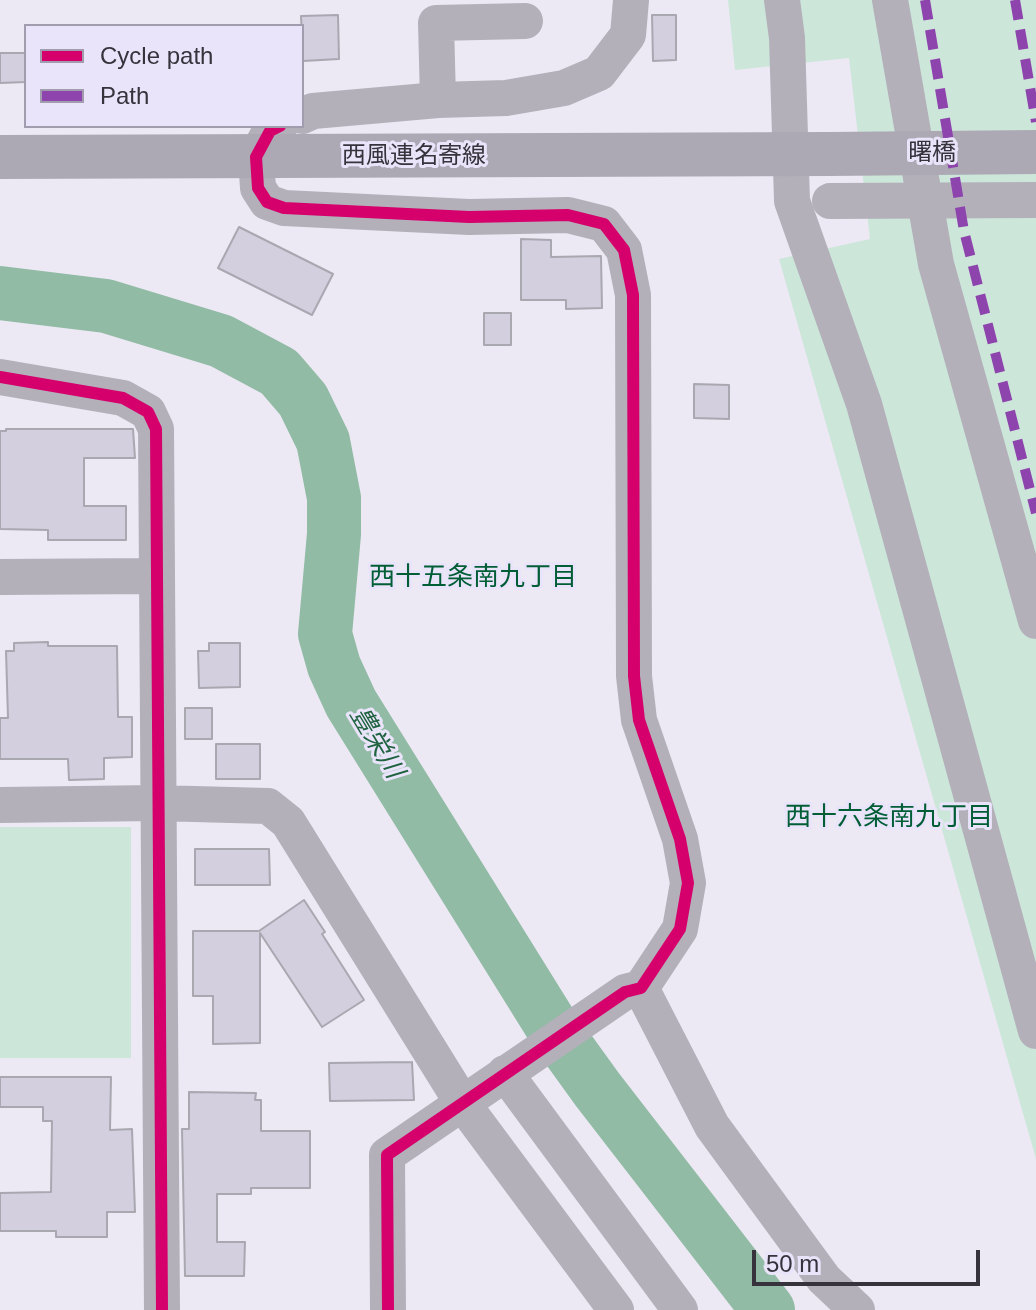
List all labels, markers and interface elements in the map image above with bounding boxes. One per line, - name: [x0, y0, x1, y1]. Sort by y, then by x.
- legend: [24, 24, 304, 128]
- text: Cycle path: [100, 42, 213, 69]
- text: Path: [100, 82, 149, 109]
- street label: 曙橋: [908, 139, 956, 167]
- street label: 西風連名寄線: [342, 142, 486, 170]
- district label: 西十五条南九丁目: [369, 562, 577, 594]
- water label: 豊栄川: [343, 702, 409, 784]
- district label: 西十六条南九丁目: [785, 802, 993, 834]
- scale bar: [756, 1234, 984, 1284]
- text: 50 m: [766, 1250, 819, 1277]

